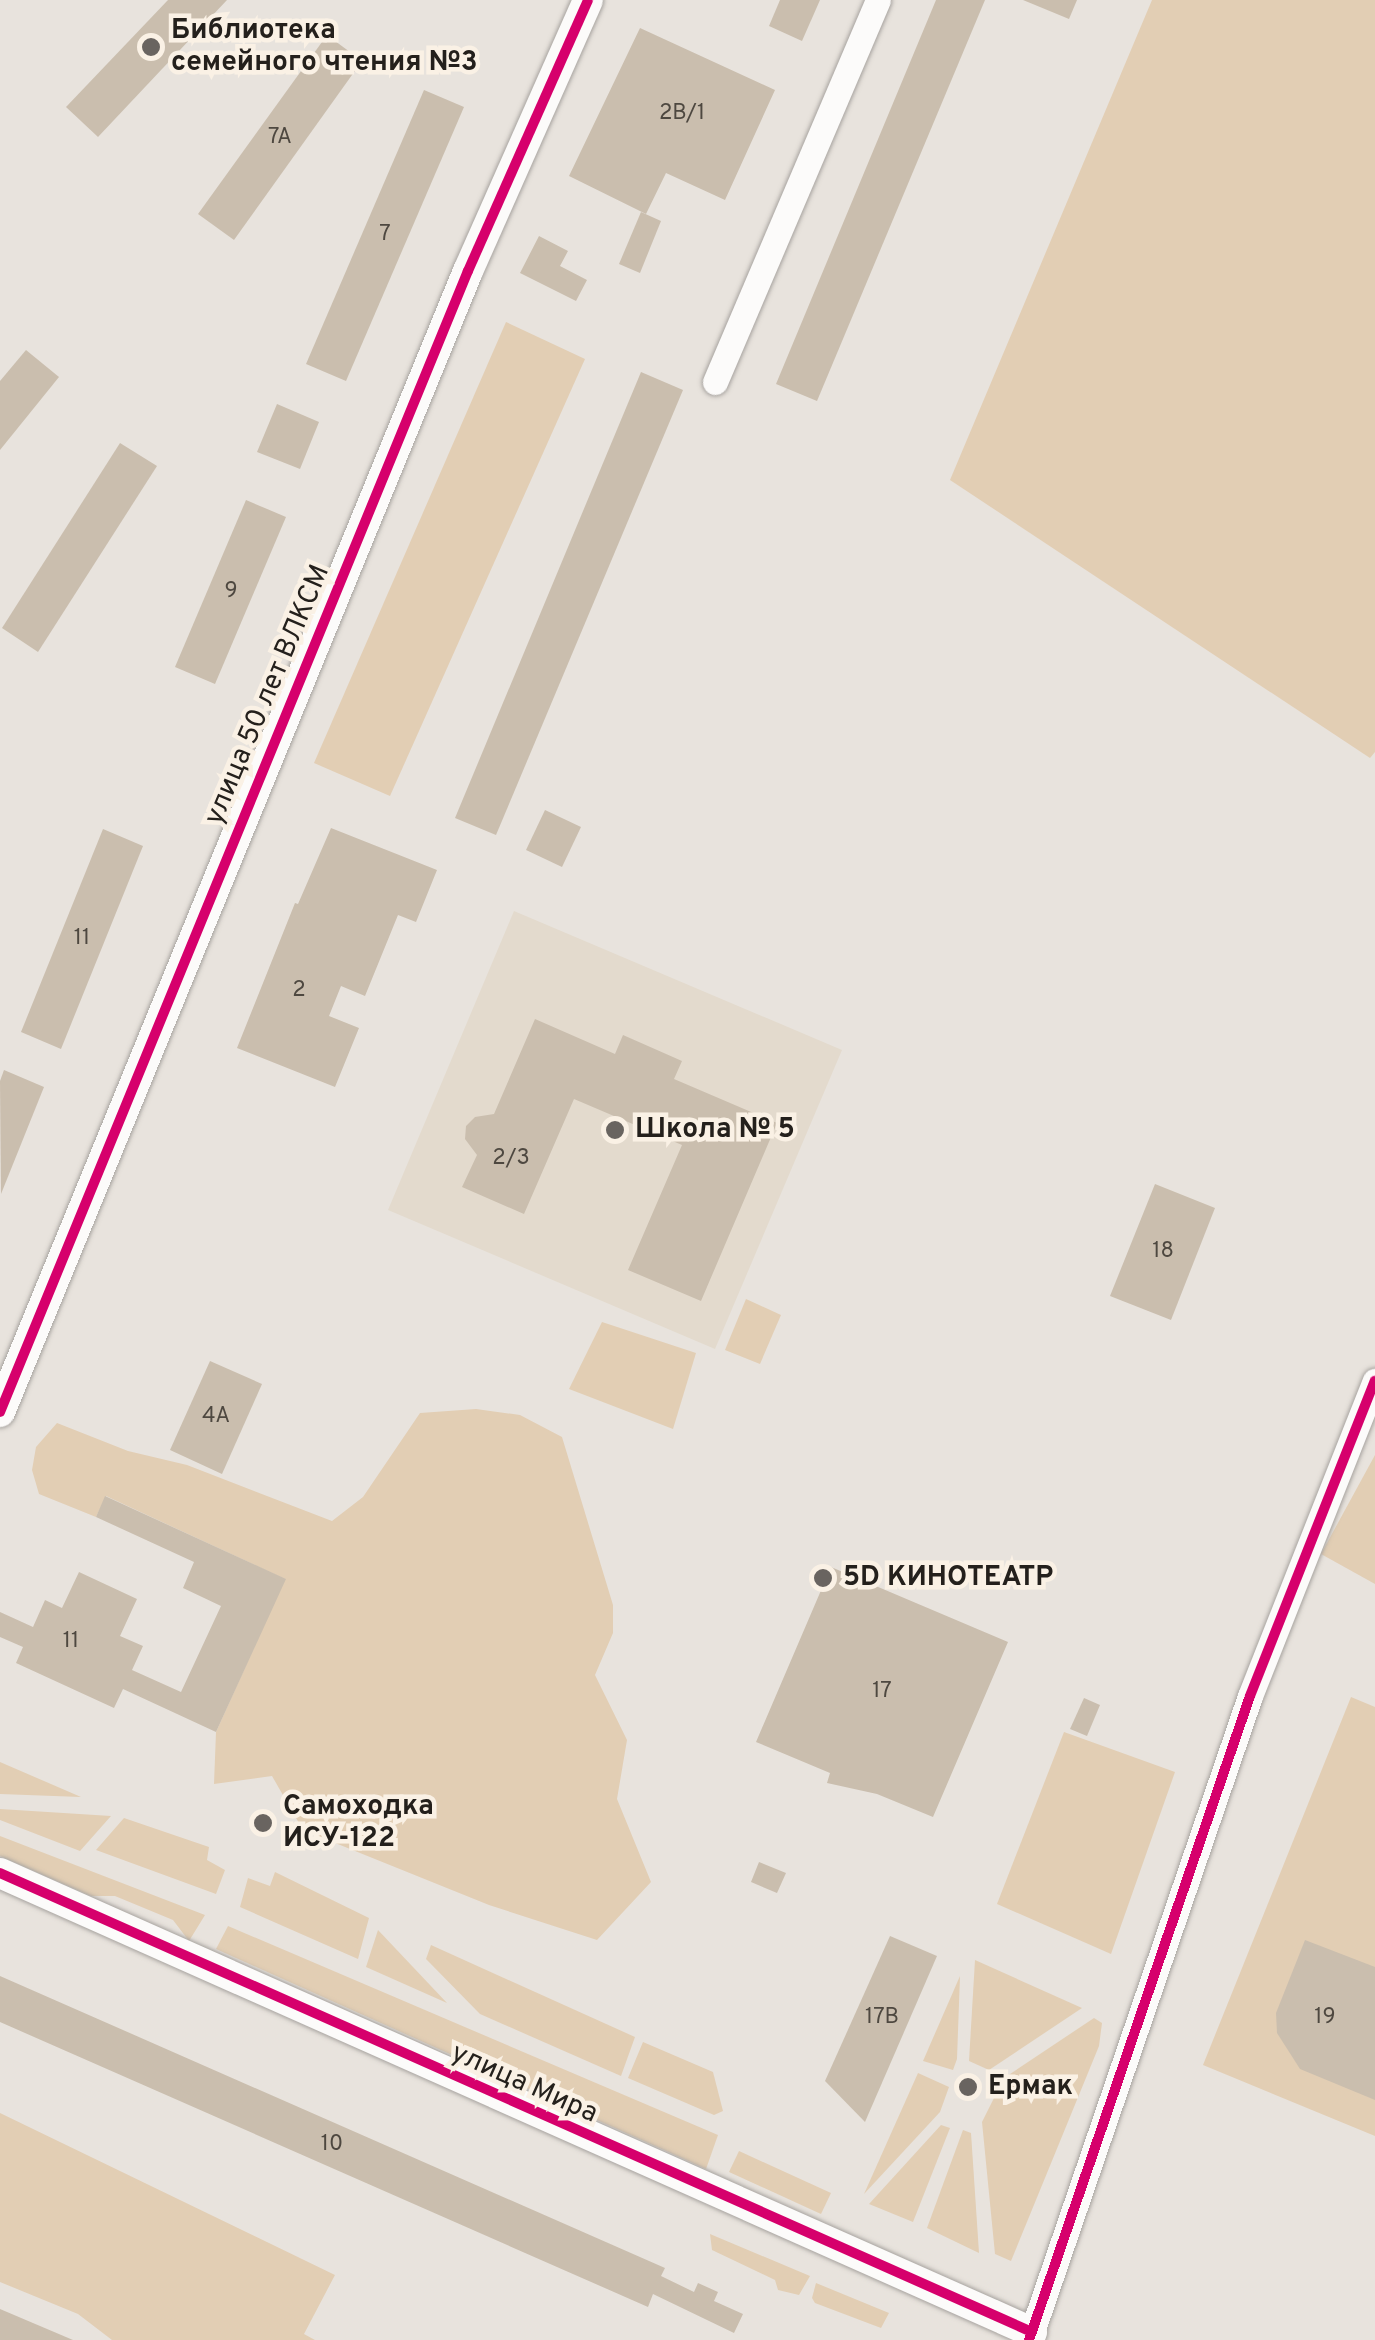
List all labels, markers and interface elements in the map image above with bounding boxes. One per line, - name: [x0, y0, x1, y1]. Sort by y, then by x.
- place label: Библиотека семейного чтения №3: [171, 14, 478, 80]
- marker: Библиотека семейного чтения №3: [140, 36, 162, 58]
- house number: 2В/1: [659, 101, 705, 127]
- house number: 7А: [268, 125, 292, 151]
- house number: 7: [379, 222, 391, 248]
- street label: улица 50 лет ВЛКСМ: [198, 560, 338, 830]
- house number: 9: [224, 579, 238, 605]
- house number: 11: [74, 926, 90, 952]
- house number: 2: [292, 978, 306, 1004]
- place label: Школа № 5: [635, 1113, 795, 1147]
- marker: Школа № 5: [604, 1119, 626, 1141]
- house number: 2/3: [492, 1146, 530, 1172]
- house number: 18: [1152, 1239, 1174, 1265]
- house number: 4А: [202, 1404, 230, 1430]
- place label: 5D КИНОТЕАТР: [843, 1561, 1053, 1595]
- marker: 5D КИНОТЕАТР: [812, 1567, 834, 1589]
- house number: 11: [63, 1629, 79, 1655]
- house number: 17: [872, 1679, 892, 1705]
- place label: Самоходка ИСУ-122: [283, 1790, 434, 1856]
- marker: Самоходка ИСУ-122: [252, 1812, 274, 1834]
- house number: 17В: [865, 2005, 899, 2031]
- house number: 19: [1314, 2005, 1336, 2031]
- street label: улица Мира: [445, 2037, 603, 2131]
- place label: Ермак: [988, 2070, 1073, 2104]
- marker: Ермак: [957, 2076, 979, 2098]
- house number: 10: [321, 2132, 343, 2158]

